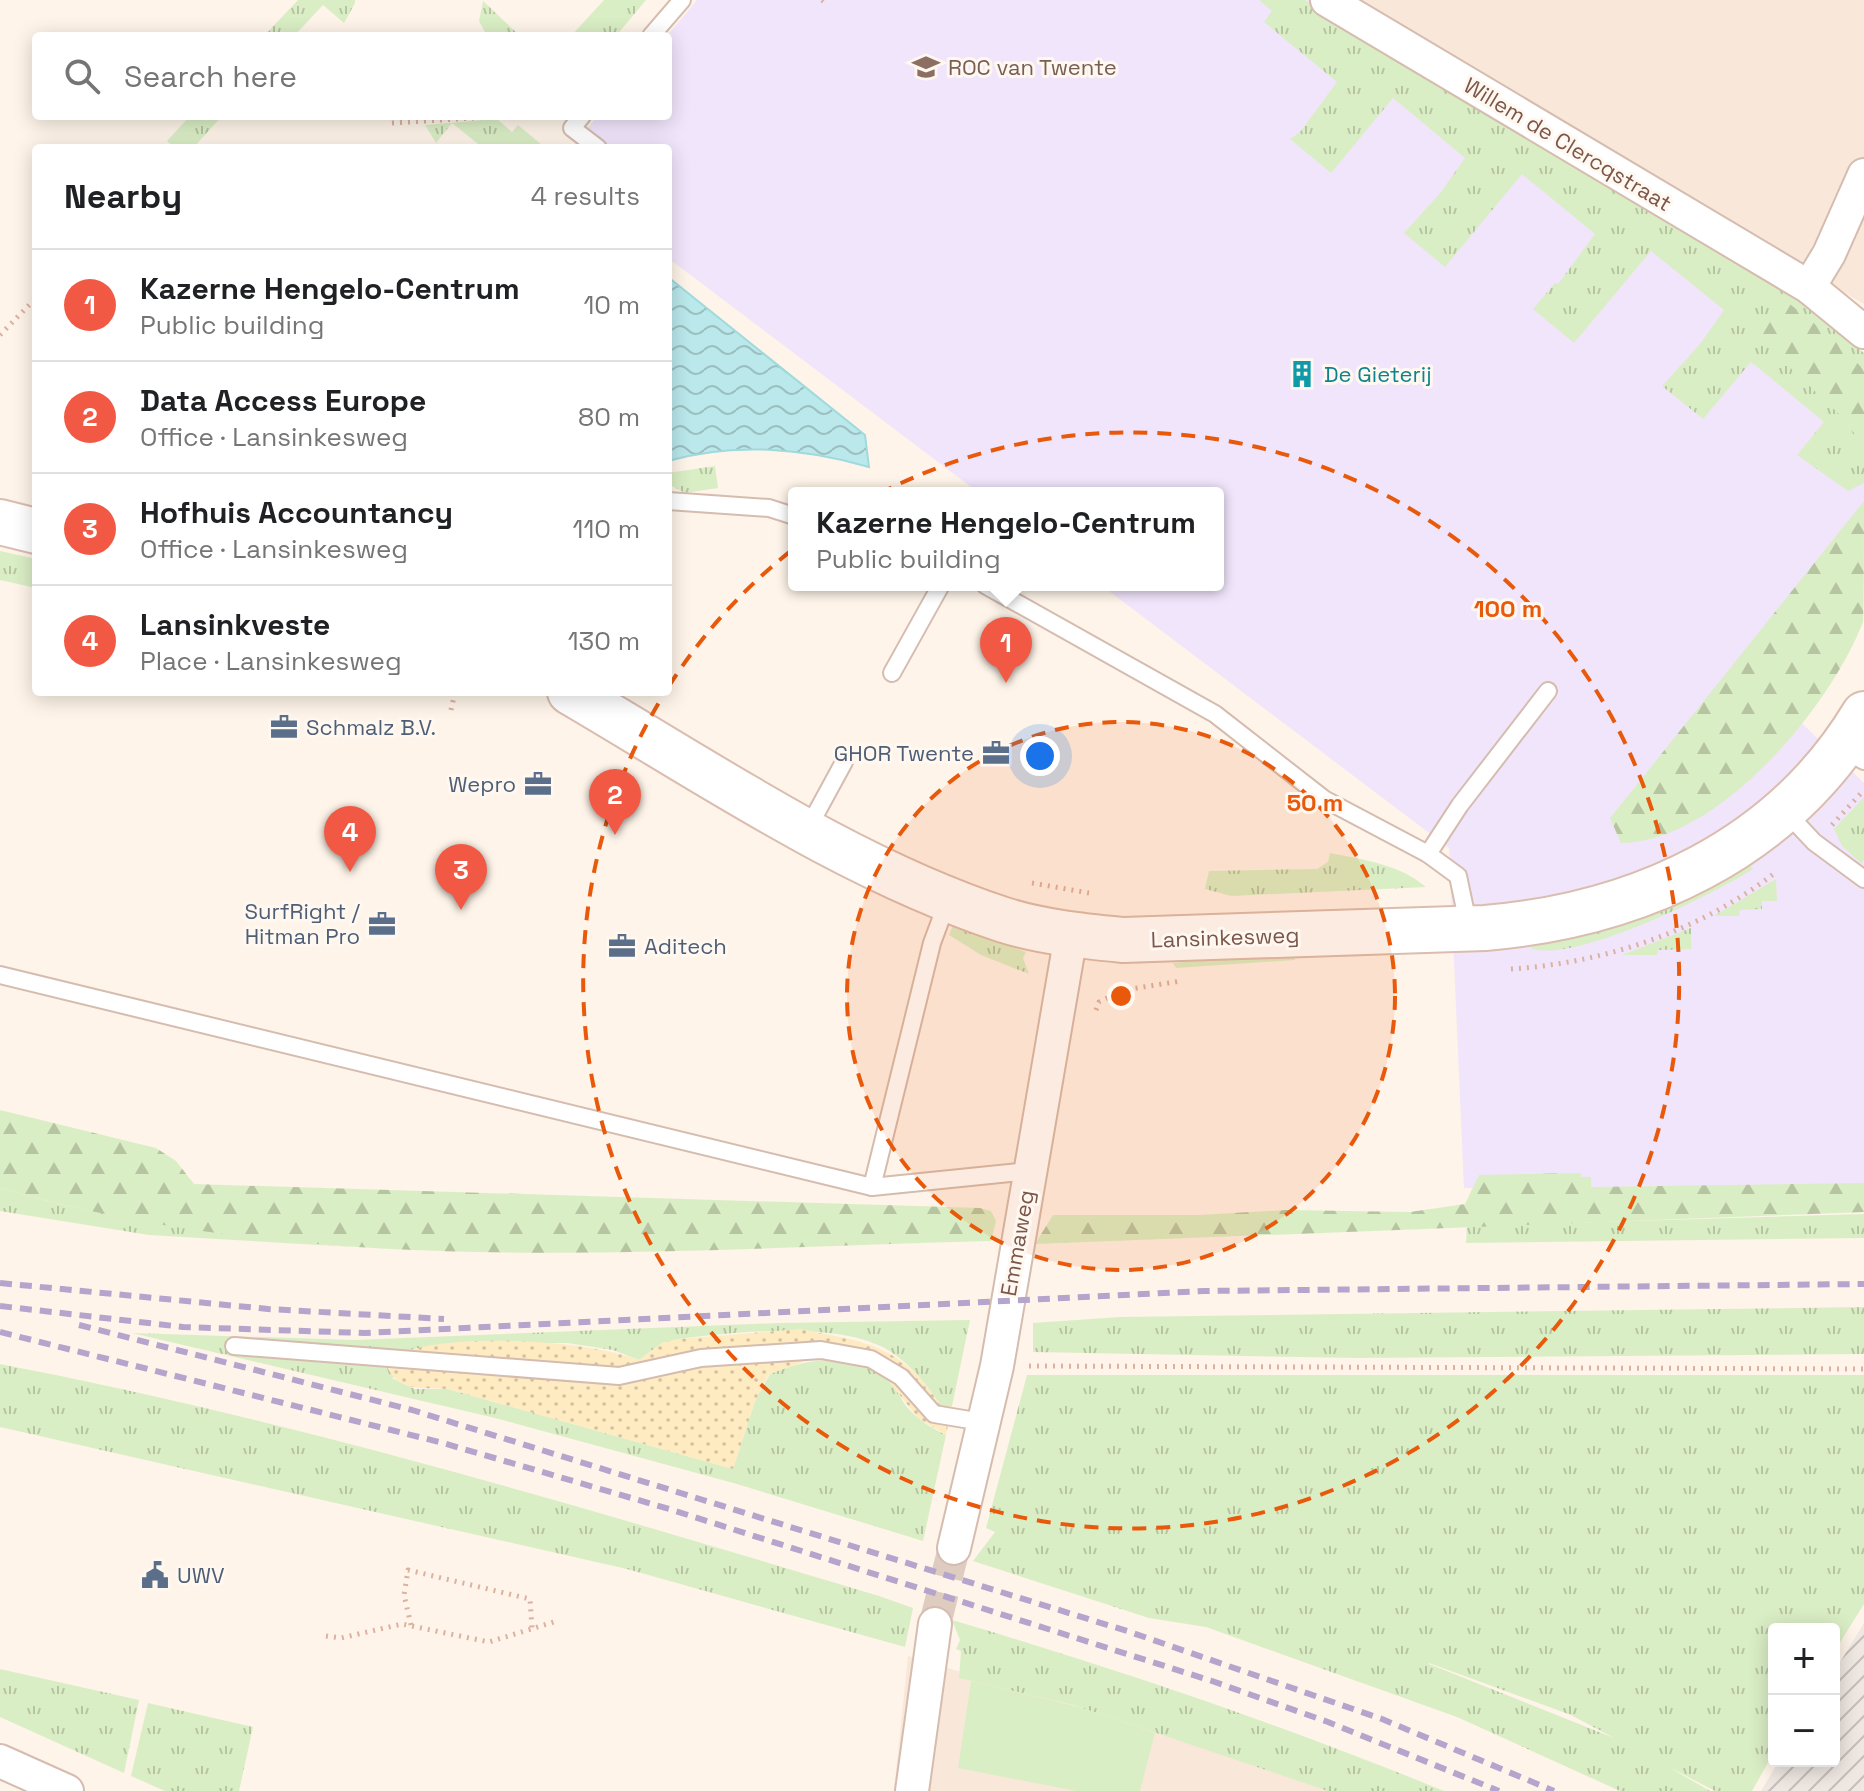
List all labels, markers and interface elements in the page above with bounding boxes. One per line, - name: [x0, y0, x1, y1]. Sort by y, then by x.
- search box: [32, 32, 672, 120]
- school or university icon: ROC van Twente: [911, 52, 941, 82]
- place label: ROC van Twente: [948, 53, 1117, 81]
- icon: search: [60, 54, 104, 98]
- text: Search here: [124, 57, 297, 96]
- street label: Willem de Clercqstraat: [1459, 71, 1677, 217]
- text: Nearby: [64, 175, 182, 218]
- text: 4 results: [531, 179, 640, 213]
- text: Kazerne Hengelo-Centrum: [140, 269, 520, 308]
- text: 1: [84, 288, 96, 322]
- text: 10 m: [583, 288, 640, 322]
- text: Public building: [140, 308, 324, 342]
- building icon: De Gieterij: [1287, 359, 1317, 389]
- place label: De Gieterij: [1324, 360, 1432, 388]
- text: Data Access Europe: [140, 381, 426, 420]
- text: 2: [82, 400, 98, 434]
- text: 80 m: [578, 400, 640, 434]
- text: Office · Lansinkesweg: [140, 420, 408, 454]
- popup: [788, 487, 1224, 591]
- text: Hofhuis Accountancy: [140, 493, 453, 532]
- text: Kazerne Hengelo-Centrum: [816, 503, 1196, 542]
- text: 3: [82, 512, 98, 546]
- text: 110 m: [573, 512, 640, 546]
- text: Office · Lansinkesweg: [140, 532, 408, 566]
- text: Public building: [816, 542, 1001, 576]
- text: 100 m: [1474, 593, 1542, 624]
- text: Lansinkveste: [140, 605, 330, 644]
- pin: 1: [980, 617, 1032, 683]
- text: 4: [82, 624, 98, 658]
- text: 130 m: [568, 624, 640, 658]
- text: Place · Lansinkesweg: [140, 644, 402, 678]
- office icon: Schmalz B.V.: [269, 712, 299, 742]
- place label: Schmalz B.V.: [306, 713, 436, 741]
- your location: [1020, 736, 1060, 776]
- office icon: GHOR Twente: [981, 738, 1011, 768]
- place label: GHOR Twente: [834, 739, 974, 767]
- office icon: Wepro: [523, 769, 553, 799]
- pin: 2: [589, 769, 641, 835]
- place label: Wepro: [448, 770, 516, 798]
- text: 50 m: [1287, 787, 1343, 818]
- pin: 4: [324, 806, 376, 872]
- pin: 3: [435, 844, 487, 910]
- place label: SurfRight / Hitman Pro: [245, 897, 361, 950]
- office icon: SurfRight / Hitman Pro: [367, 909, 397, 939]
- street label: Lansinkesweg: [1150, 920, 1300, 954]
- office icon: Aditech: [607, 931, 637, 961]
- place label: Aditech: [644, 932, 727, 960]
- centre of rings: [1107, 982, 1135, 1010]
- street label: Emmaweg: [994, 1188, 1040, 1298]
- public building icon: UWV: [140, 1560, 170, 1590]
- place label: UWV: [177, 1561, 225, 1589]
- map controls: [1768, 1623, 1840, 1767]
- button: +: [1768, 1623, 1840, 1695]
- button: −: [1768, 1695, 1840, 1767]

